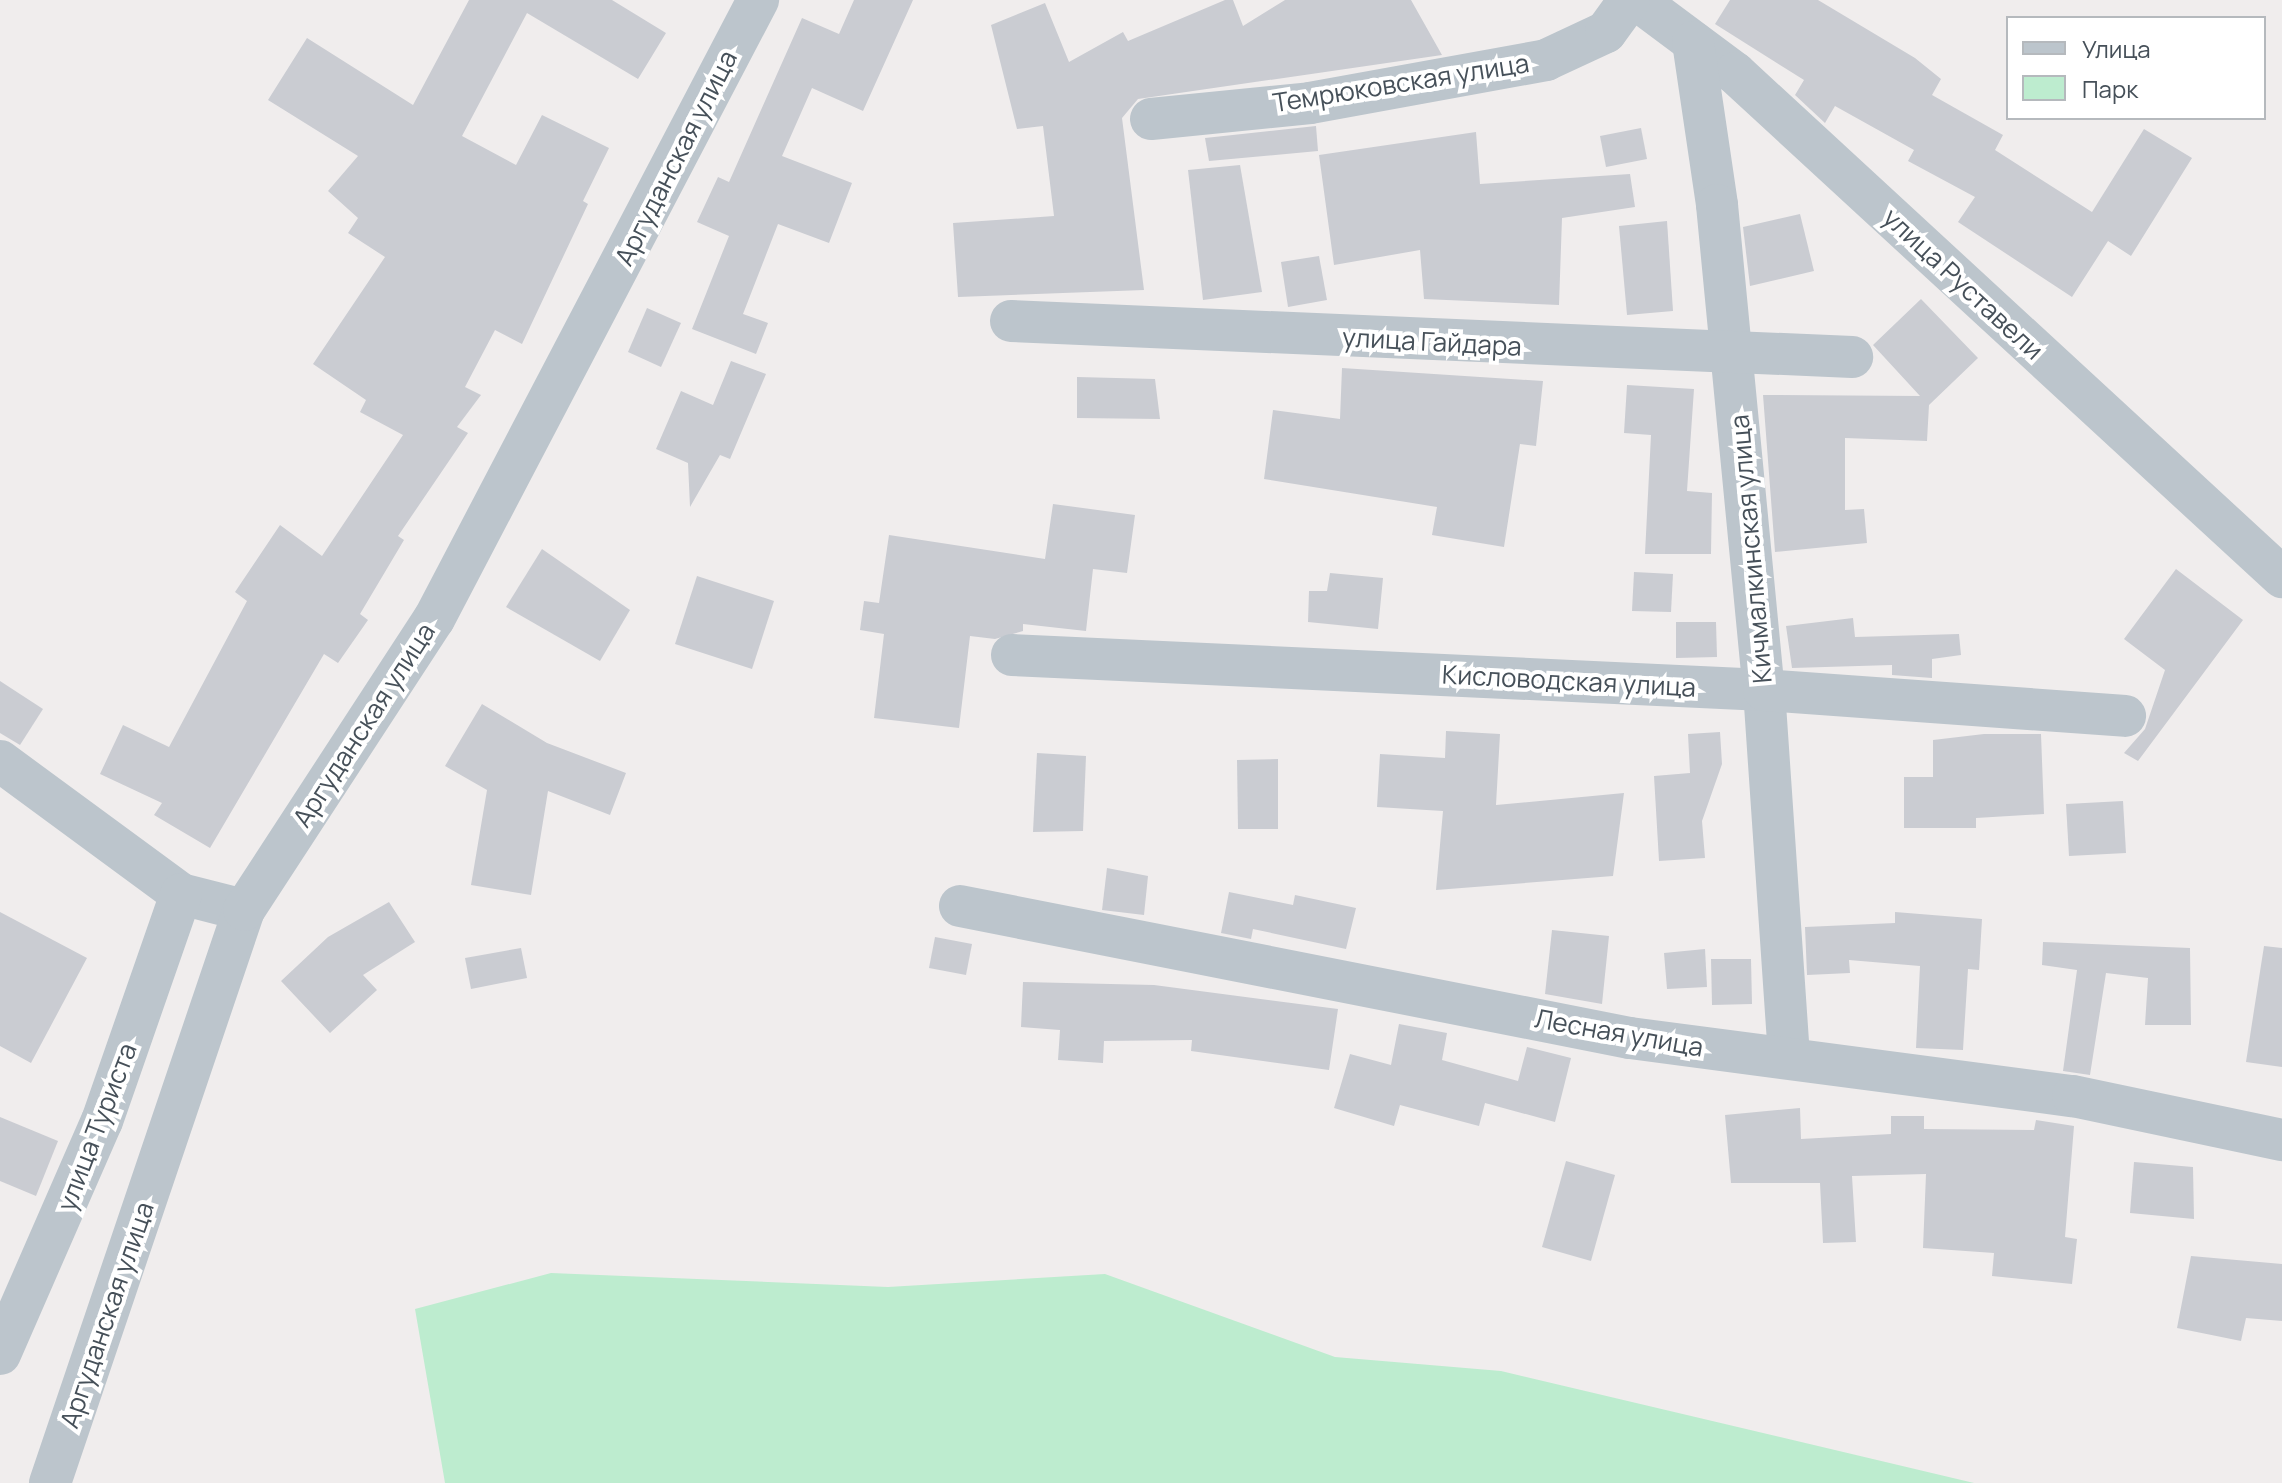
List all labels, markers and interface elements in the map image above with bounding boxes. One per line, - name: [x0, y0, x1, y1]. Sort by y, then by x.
- legend: [2006, 16, 2266, 120]
- text: Улица: [2082, 32, 2151, 65]
- street label: Аргуданская улица: [608, 45, 744, 271]
- street label: Темрюковская улица: [1271, 47, 1531, 119]
- text: Парк: [2082, 72, 2138, 105]
- street label: улица Руставели: [1876, 202, 2050, 366]
- street label: улица Гайдара: [1341, 322, 1523, 362]
- street label: Кичмалкинская улица: [1724, 413, 1778, 685]
- street label: Аргуданская улица: [286, 617, 442, 833]
- street label: Кисловодская улица: [1441, 659, 1697, 703]
- street label: Лесная улица: [1532, 1003, 1706, 1063]
- street label: улица Туриста: [51, 1039, 143, 1215]
- street label: Аргуданская улица: [54, 1198, 160, 1432]

